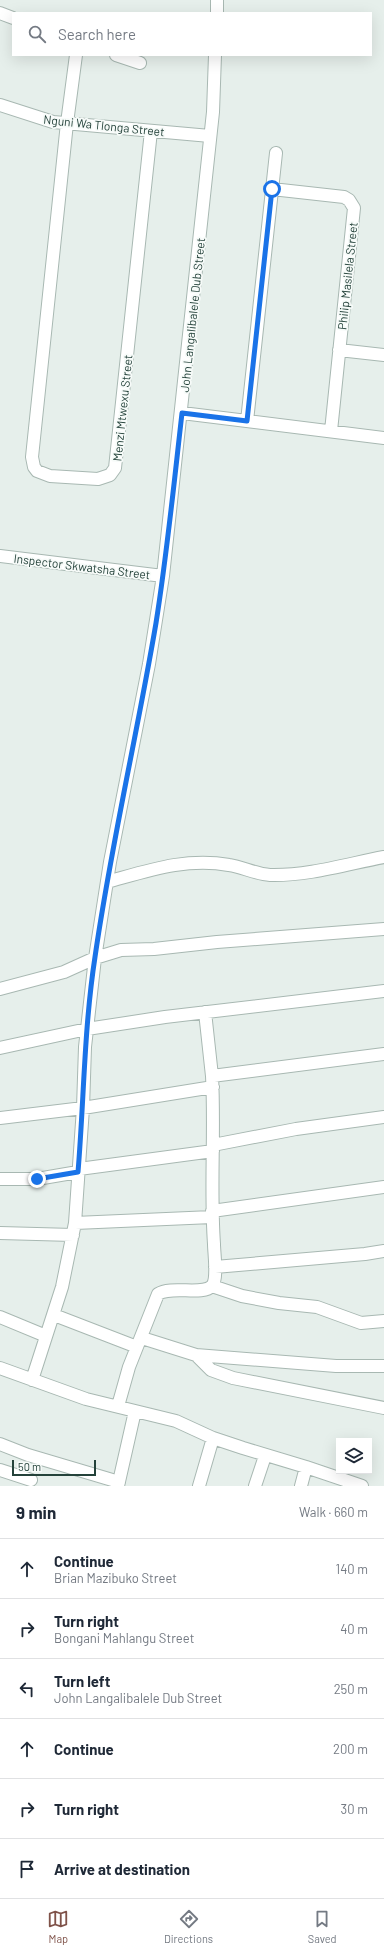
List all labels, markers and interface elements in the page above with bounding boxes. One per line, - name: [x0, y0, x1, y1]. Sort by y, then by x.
- search box: [12, 12, 372, 56]
- icon: search: [26, 23, 48, 45]
- text: Search here: [58, 25, 136, 43]
- street label: Nguni Wa Tlonga Street: [43, 112, 165, 138]
- route start: [263, 180, 281, 198]
- street label: Philip Masilela Street: [334, 221, 360, 331]
- street label: John Langalibalele Dub Street: [177, 237, 207, 393]
- street label: Menzi Mtwexu Street: [109, 354, 135, 462]
- street label: Inspector Skwatsha Street: [13, 551, 151, 581]
- route end: [28, 1170, 46, 1188]
- map controls: [336, 1438, 372, 1474]
- button: layers: [336, 1438, 372, 1474]
- scale bar: [12, 1458, 96, 1477]
- text: 50 m: [18, 1460, 41, 1473]
- text: 9 min: [16, 1502, 56, 1522]
- text: Walk · 660 m: [299, 1504, 368, 1520]
- text: Continue: [54, 1552, 114, 1570]
- icon: ahead: [16, 1558, 38, 1580]
- text: 140 m: [336, 1561, 368, 1577]
- text: Brian Mazibuko Street: [54, 1570, 177, 1586]
- text: Turn right: [54, 1612, 119, 1630]
- icon: right: [16, 1618, 38, 1640]
- text: 40 m: [340, 1621, 368, 1637]
- text: Bongani Mahlangu Street: [54, 1630, 194, 1646]
- text: Turn left: [54, 1672, 110, 1690]
- icon: left: [16, 1678, 38, 1700]
- text: 250 m: [334, 1681, 368, 1697]
- text: John Langalibalele Dub Street: [54, 1690, 222, 1706]
- icon: ahead: [16, 1738, 38, 1760]
- text: Continue: [54, 1740, 114, 1758]
- text: 200 m: [333, 1741, 368, 1757]
- icon: right: [16, 1798, 38, 1820]
- text: Turn right: [54, 1800, 119, 1818]
- text: 30 m: [341, 1801, 368, 1817]
- icon: arrive: [16, 1858, 38, 1880]
- text: Arrive at destination: [54, 1860, 190, 1878]
- tab: Map: [47, 1908, 69, 1945]
- tab: Directions: [164, 1908, 213, 1945]
- tab: Saved: [308, 1908, 337, 1945]

